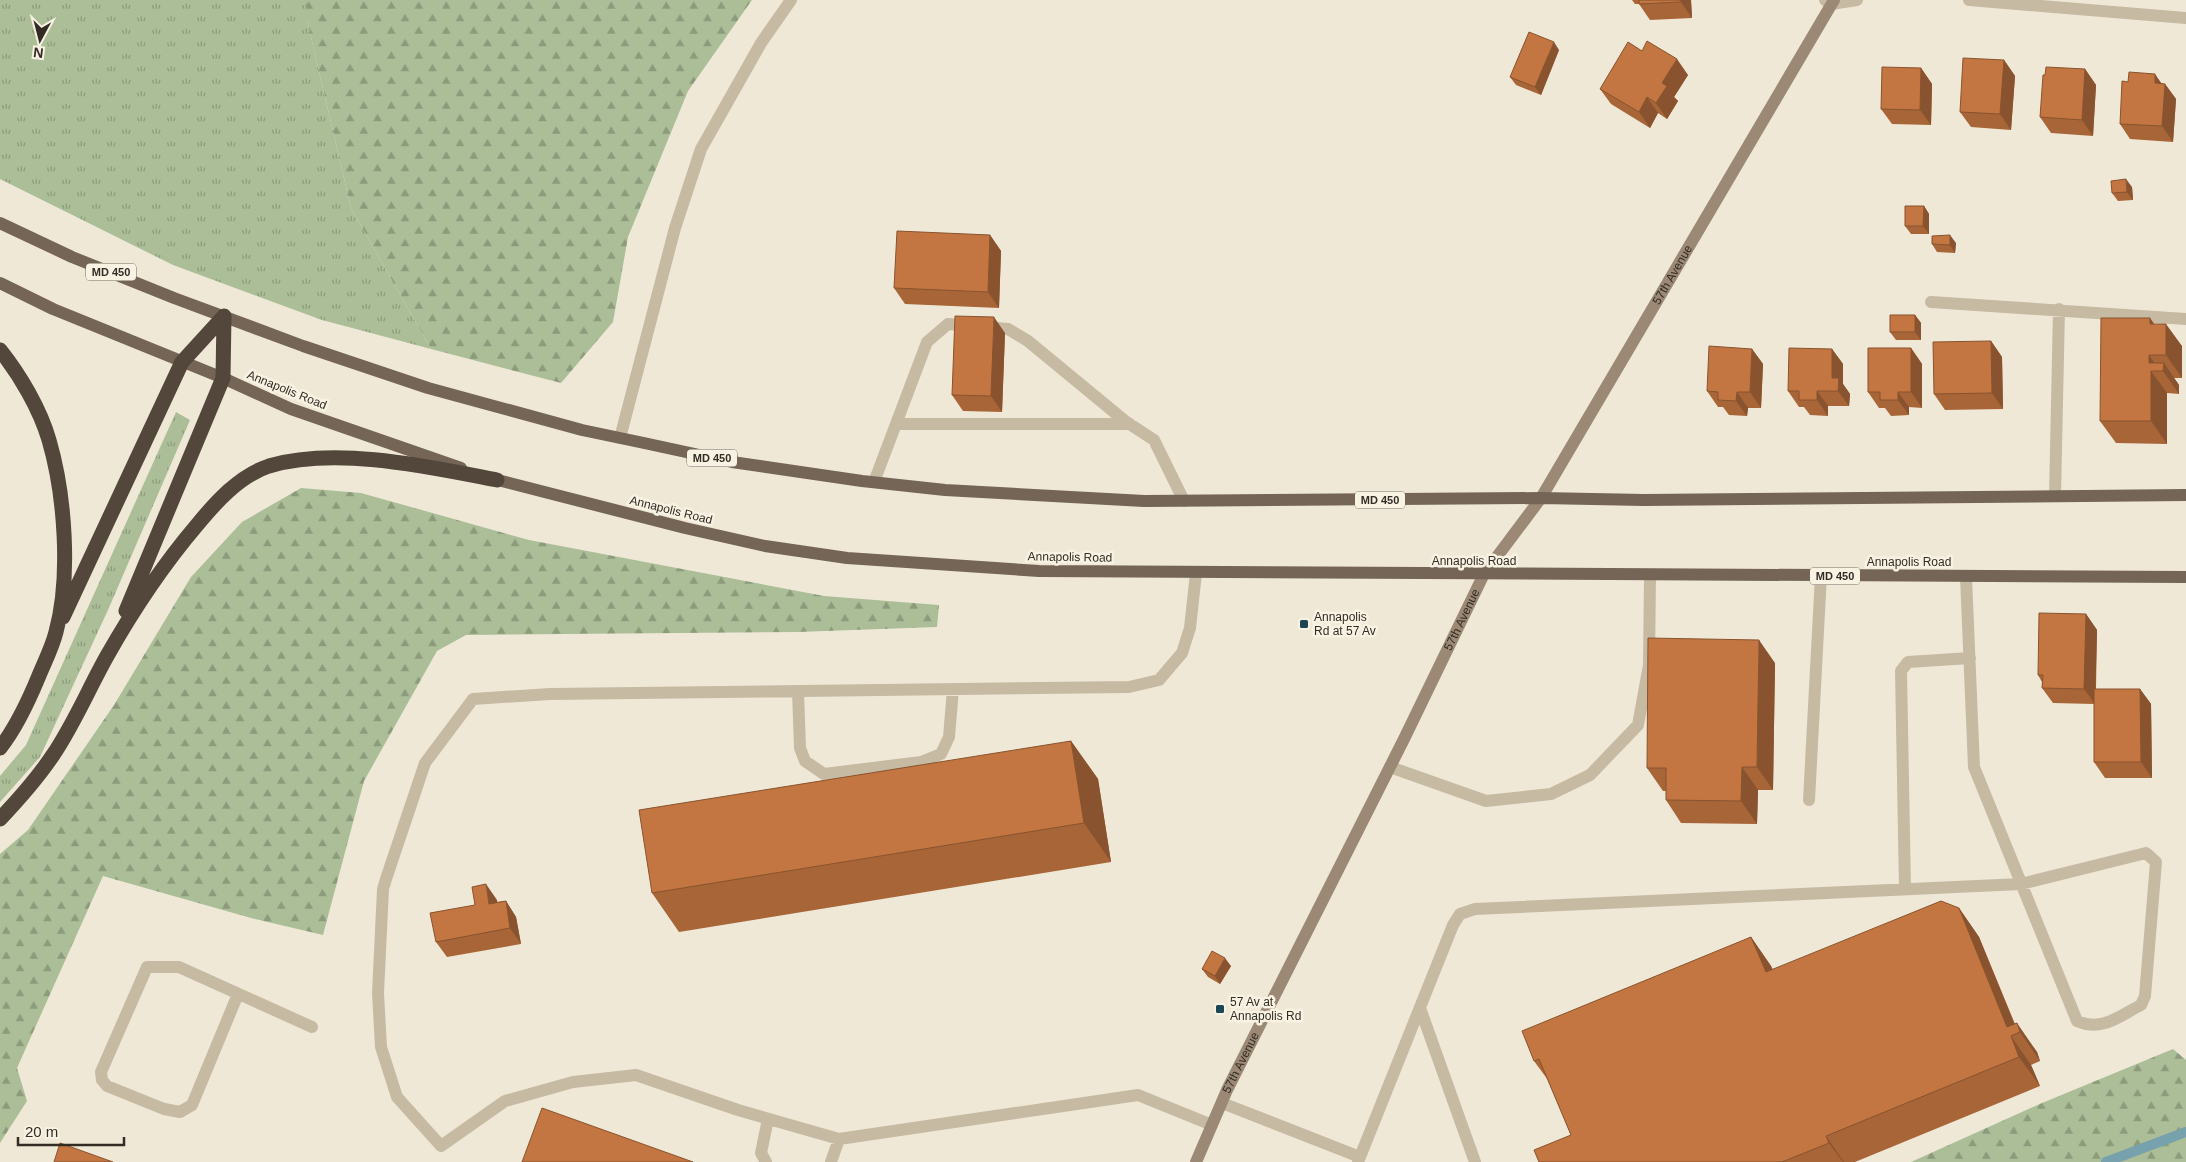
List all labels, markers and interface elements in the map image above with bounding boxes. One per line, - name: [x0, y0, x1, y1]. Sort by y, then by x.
- north arrow: [15, 15, 65, 65]
- text: N: [32, 44, 44, 61]
- street label: 57th Avenue: [1649, 242, 1695, 307]
- road number: MD 450: [86, 264, 136, 280]
- street label: Annapolis Road: [245, 368, 329, 412]
- road number: MD 450: [687, 449, 737, 466]
- road number: MD 450: [1355, 492, 1405, 508]
- street label: Annapolis Road: [628, 493, 714, 527]
- street label: Annapolis Road: [1028, 549, 1112, 565]
- street label: Annapolis Road: [1432, 554, 1516, 568]
- street label: Annapolis Road: [1867, 555, 1951, 569]
- road number: MD 450: [1810, 568, 1860, 584]
- street label: 57th Avenue: [1441, 586, 1483, 653]
- place label: Annapolis Rd at 57 Av: [1314, 610, 1376, 638]
- marker: Annapolis Rd at 57 Av: [1298, 618, 1310, 630]
- place label: 57 Av at Annapolis Rd: [1230, 995, 1301, 1023]
- marker: 57 Av at Annapolis Rd: [1214, 1003, 1226, 1015]
- street label: 57th Avenue: [1220, 1029, 1262, 1096]
- scale bar: [18, 1114, 124, 1146]
- text: 20 m: [25, 1123, 58, 1140]

